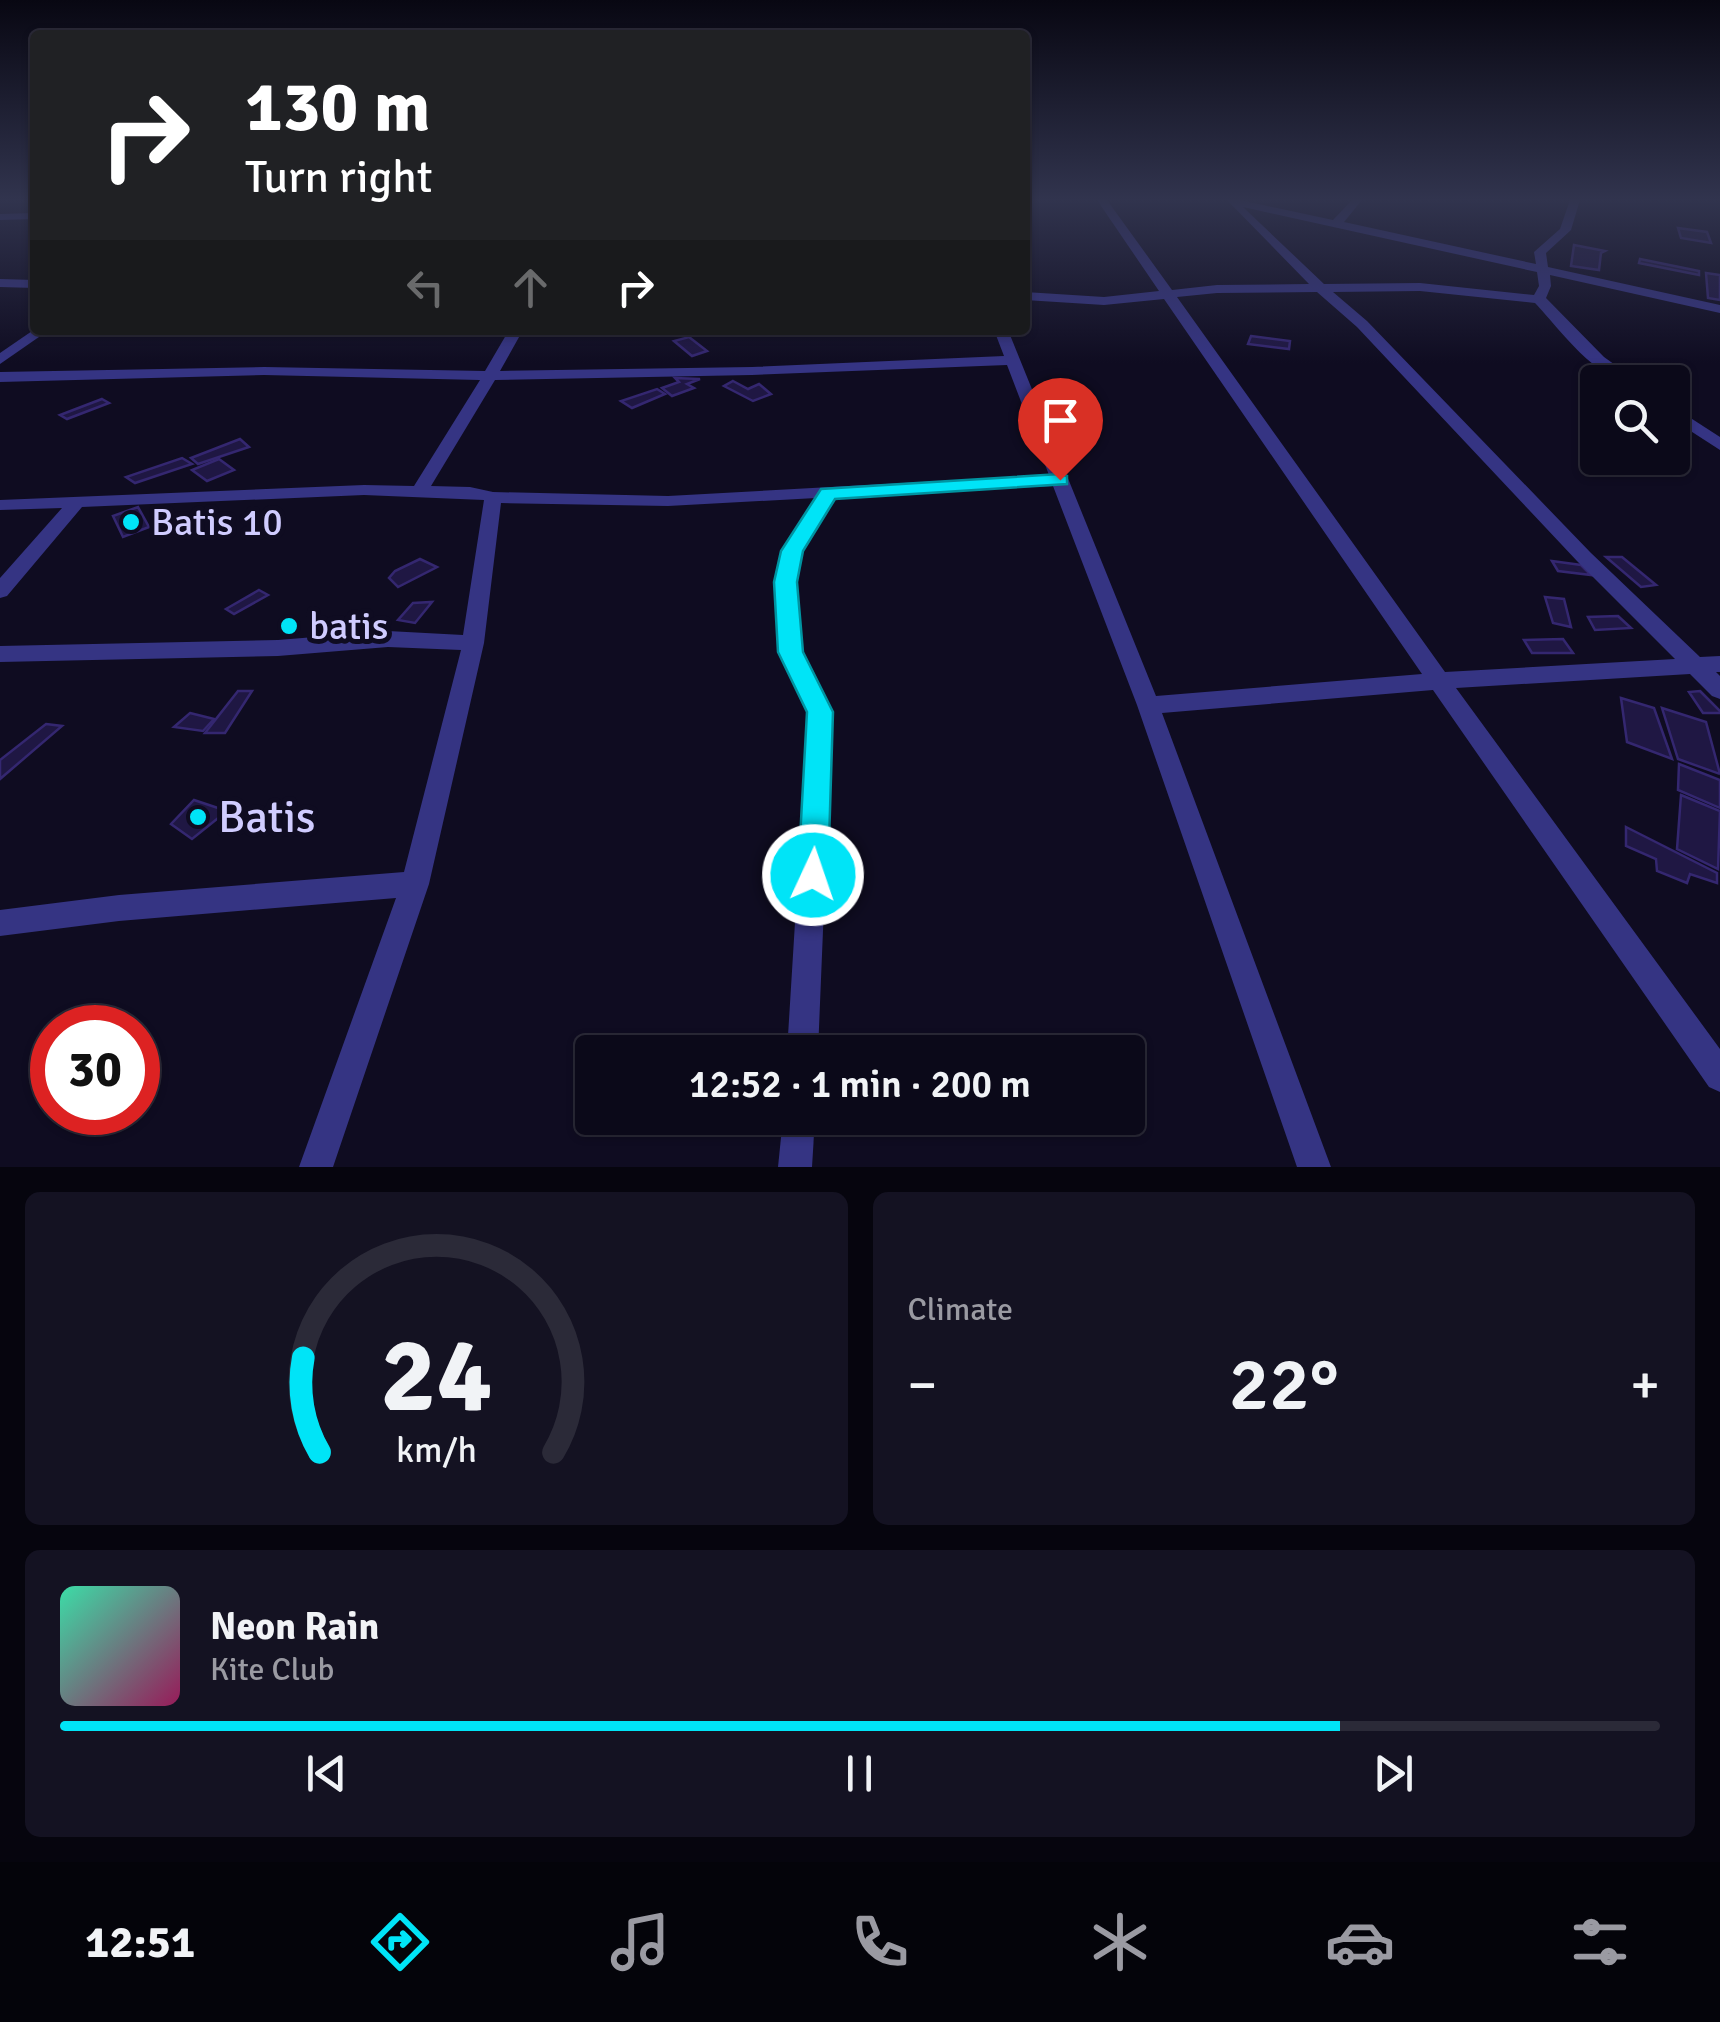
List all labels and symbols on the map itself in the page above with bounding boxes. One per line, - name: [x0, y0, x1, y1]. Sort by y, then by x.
- pin: [1018, 378, 1103, 481]
- place label: Batis 10: [151, 499, 283, 546]
- marker: Batis 10: [120, 511, 142, 533]
- place label: batis: [309, 603, 388, 650]
- marker: batis: [278, 615, 300, 637]
- place label: Batis: [218, 790, 316, 845]
- marker: Batis: [187, 806, 209, 828]
- position arrow: [761, 823, 865, 927]
- speed limit sign: 30: [30, 1005, 160, 1135]

